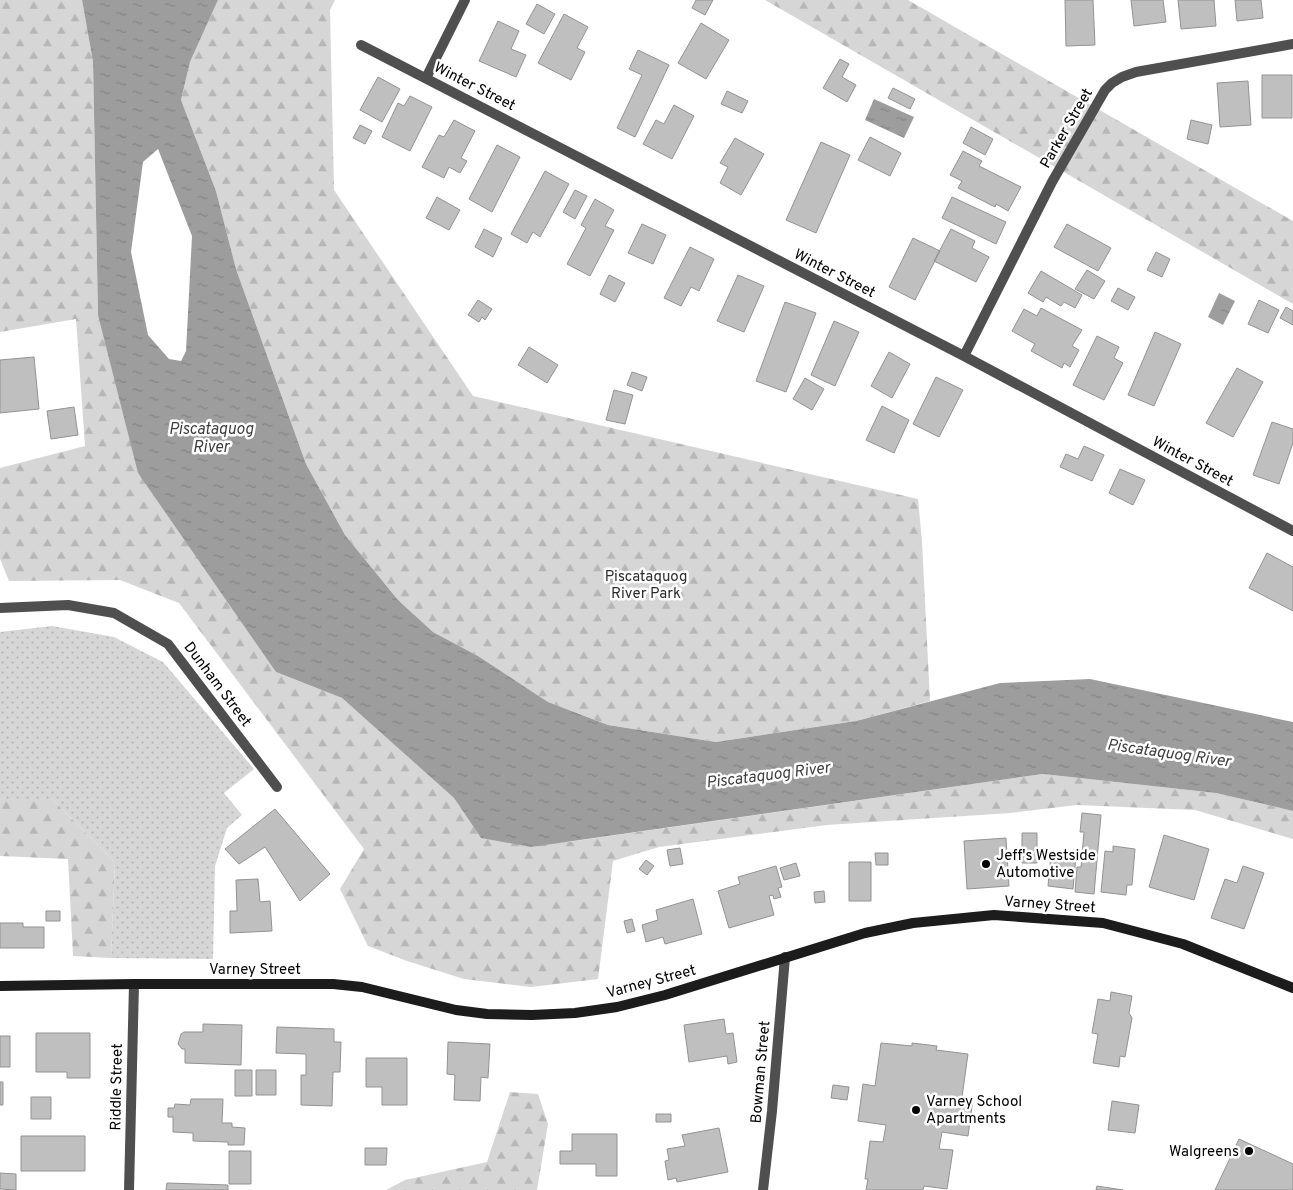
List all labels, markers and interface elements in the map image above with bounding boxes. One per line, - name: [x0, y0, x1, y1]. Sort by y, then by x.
- street label: Winter Street: [430, 59, 518, 116]
- street label: Parker Street: [1037, 85, 1098, 172]
- street label: Winter Street: [790, 246, 878, 303]
- water label: Piscataquog River: [169, 420, 254, 458]
- street label: Winter Street: [1149, 433, 1236, 492]
- park label: Piscataquog River Park: [605, 568, 687, 604]
- street label: Dunham Street: [179, 639, 255, 731]
- water label: Piscataquog River: [1106, 735, 1234, 773]
- water label: Piscataquog River: [705, 758, 833, 794]
- place label: Jeff's Westside Automotive: [996, 847, 1096, 883]
- marker: Jeff's Westside Automotive: [980, 858, 992, 870]
- street label: Varney Street: [1003, 893, 1096, 918]
- street label: Varney Street: [209, 961, 301, 980]
- street label: Varney Street: [605, 961, 698, 1004]
- street label: Bowman Street: [748, 1020, 775, 1124]
- street label: Riddle Street: [107, 1043, 128, 1131]
- place label: Varney School Apartments: [926, 1093, 1022, 1129]
- marker: Varney School Apartments: [910, 1104, 922, 1116]
- place label: Walgreens: [1169, 1143, 1239, 1162]
- marker: Walgreens: [1243, 1145, 1255, 1157]

